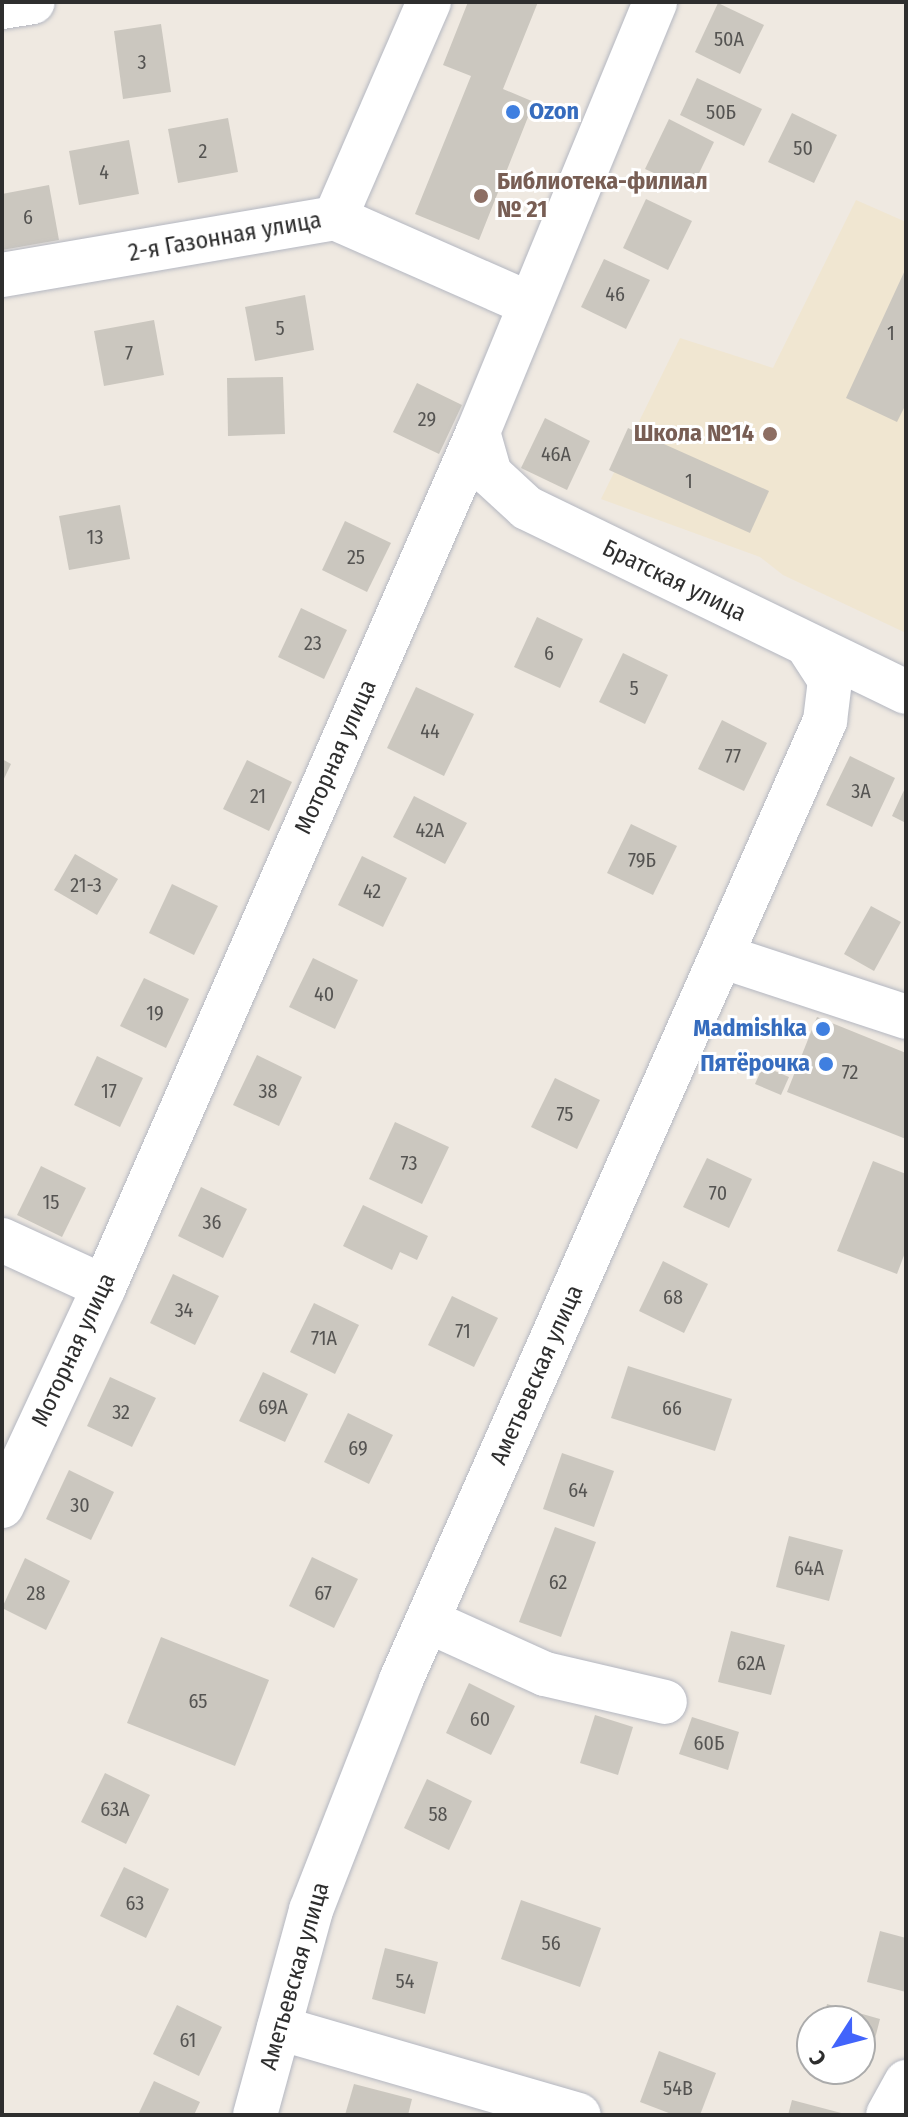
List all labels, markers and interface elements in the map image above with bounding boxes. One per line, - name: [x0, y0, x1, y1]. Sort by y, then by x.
- house number: 50А: [714, 27, 744, 51]
- house number: 3: [137, 50, 147, 74]
- place label: Ozon: [529, 98, 579, 126]
- house number: 50Б: [706, 100, 736, 124]
- marker: Ozon: [504, 103, 522, 121]
- house number: 50: [793, 136, 813, 160]
- house number: 2: [199, 139, 207, 163]
- house number: 4: [99, 160, 109, 184]
- place label: Библиотека-филиал № 21: [497, 168, 708, 224]
- marker: Библиотека-филиал № 21: [472, 187, 490, 205]
- house number: 6: [23, 205, 33, 229]
- street label: 2-я Газонная улица: [126, 206, 324, 268]
- house number: 46: [605, 282, 625, 306]
- house number: 5: [275, 316, 285, 340]
- house number: 1: [887, 321, 895, 345]
- house number: 7: [125, 341, 133, 365]
- house number: 29: [418, 407, 436, 431]
- place label: Школа №14: [634, 420, 754, 448]
- marker: Школа №14: [761, 425, 779, 443]
- house number: 46А: [541, 442, 571, 466]
- house number: 1: [685, 469, 693, 493]
- house number: 13: [87, 525, 103, 549]
- street label: Братская улица: [598, 534, 750, 628]
- house number: 25: [347, 545, 365, 569]
- house number: 23: [304, 631, 322, 655]
- house number: 6: [544, 641, 554, 665]
- street label: Моторная улица: [289, 675, 383, 839]
- house number: 5: [629, 676, 639, 700]
- house number: 44: [420, 719, 440, 743]
- house number: 77: [725, 744, 741, 768]
- house number: 3А: [851, 779, 871, 803]
- house number: 21: [250, 784, 266, 808]
- house number: 42А: [416, 818, 444, 842]
- house number: 79Б: [628, 848, 656, 872]
- house number: 21-3: [70, 873, 102, 897]
- house number: 42: [363, 879, 381, 903]
- house number: 40: [314, 982, 334, 1006]
- house number: 19: [146, 1001, 164, 1025]
- place label: Madmishka: [693, 1015, 807, 1043]
- marker: Madmishka: [814, 1020, 832, 1038]
- place label: Пятёрочка: [700, 1050, 810, 1078]
- marker: Пятёрочка: [817, 1055, 835, 1073]
- house number: 72: [842, 1060, 858, 1084]
- house number: 17: [101, 1079, 117, 1103]
- house number: 38: [258, 1079, 278, 1103]
- house number: 75: [557, 1102, 573, 1126]
- house number: 73: [401, 1151, 417, 1175]
- house number: 70: [709, 1181, 727, 1205]
- house number: 15: [43, 1190, 59, 1214]
- house number: 36: [203, 1210, 221, 1234]
- street label: Моторная улица: [26, 1269, 122, 1431]
- street label: Аметьевская улица: [484, 1281, 590, 1469]
- house number: 68: [663, 1285, 683, 1309]
- house number: 34: [175, 1298, 193, 1322]
- house number: 71: [455, 1319, 471, 1343]
- house number: 71А: [311, 1326, 337, 1350]
- house number: 69А: [258, 1395, 288, 1419]
- house number: 66: [662, 1396, 682, 1420]
- house number: 32: [112, 1400, 130, 1424]
- house number: 69: [348, 1436, 368, 1460]
- house number: 64: [568, 1478, 588, 1502]
- house number: 30: [70, 1493, 90, 1517]
- house number: 64А: [794, 1556, 824, 1580]
- house number: 62: [549, 1570, 567, 1594]
- house number: 28: [27, 1581, 45, 1605]
- house number: 67: [314, 1581, 332, 1605]
- house number: 62А: [736, 1651, 766, 1675]
- house number: 65: [189, 1689, 207, 1713]
- house number: 60: [470, 1707, 490, 1731]
- house number: 60Б: [694, 1731, 724, 1755]
- house number: 63А: [100, 1797, 130, 1821]
- house number: 58: [428, 1802, 448, 1826]
- street label: Аметьевская улица: [254, 1879, 336, 2073]
- house number: 63: [126, 1891, 144, 1915]
- house number: 56: [541, 1931, 561, 1955]
- house number: 54: [396, 1969, 414, 1993]
- north arrow: [796, 2005, 876, 2085]
- house number: 61: [180, 2028, 196, 2052]
- text: С: [803, 2046, 832, 2071]
- house number: 54В: [663, 2076, 693, 2100]

